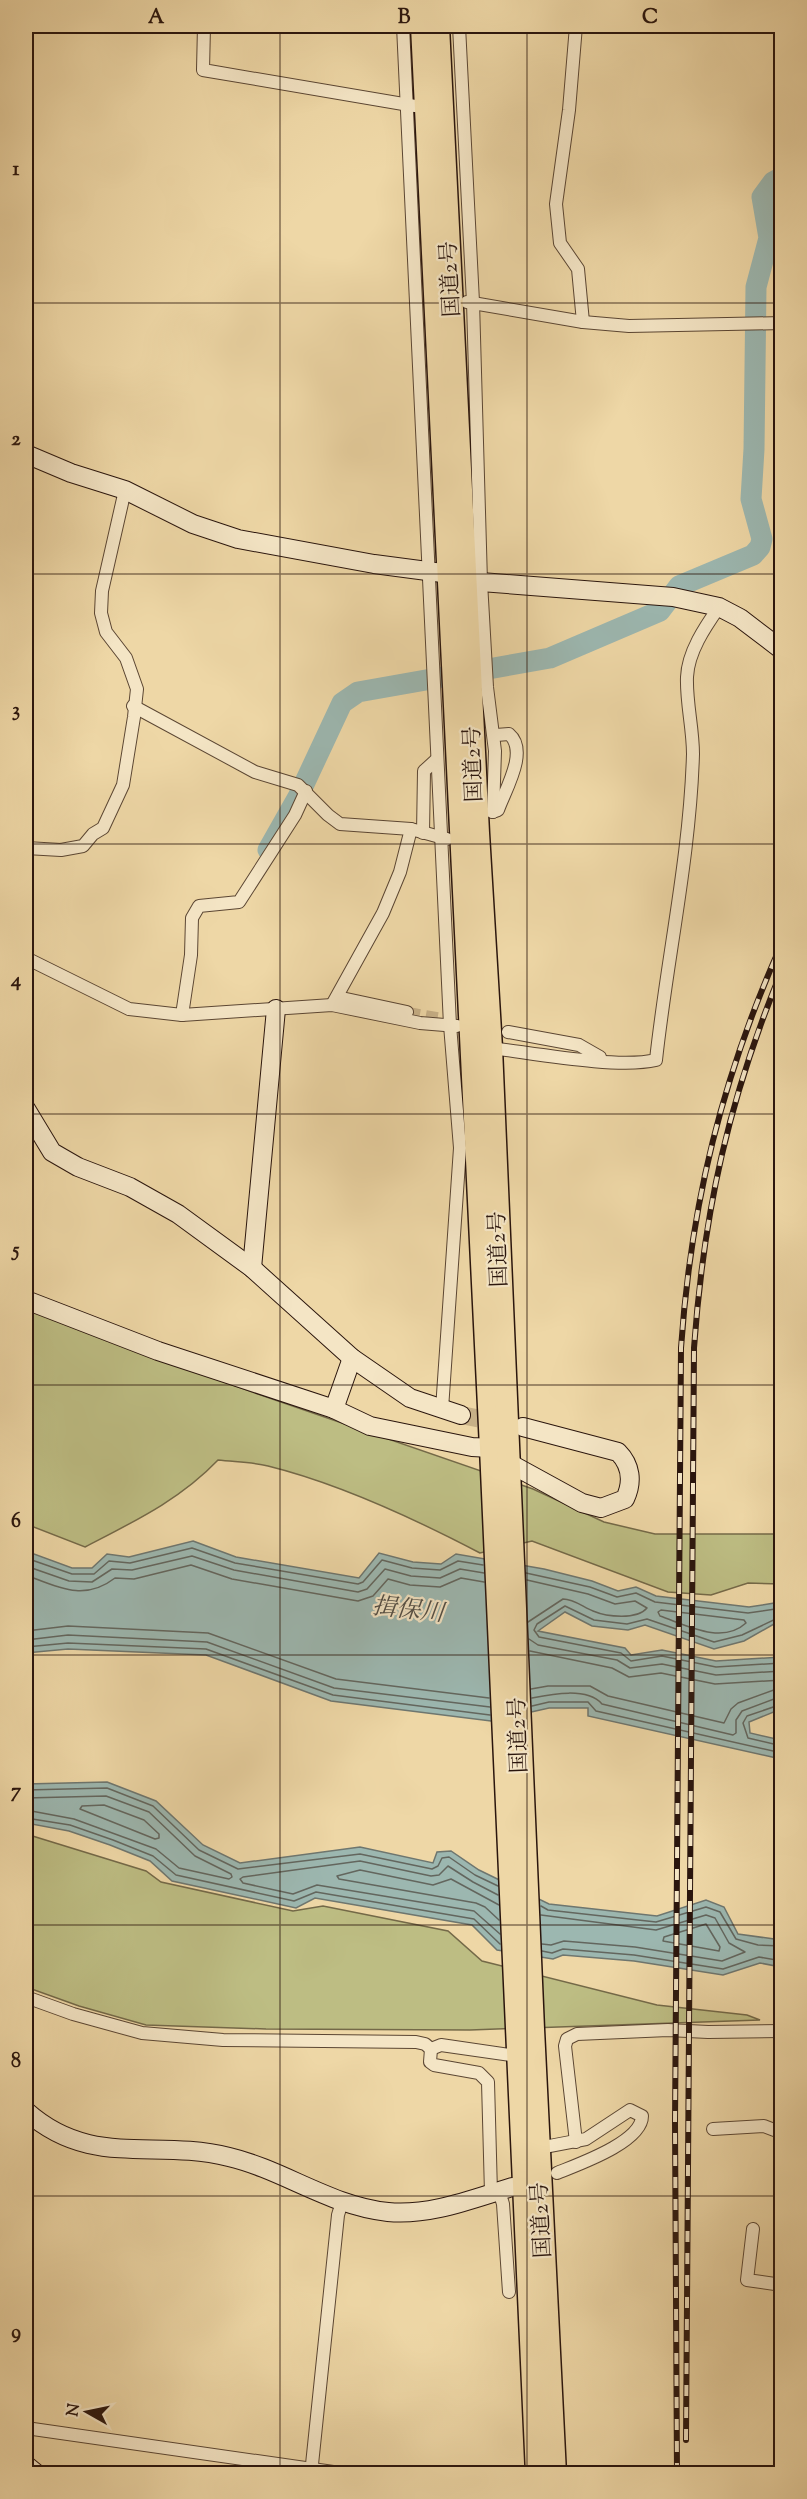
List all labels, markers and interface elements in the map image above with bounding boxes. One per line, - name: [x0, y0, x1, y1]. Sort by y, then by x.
- text: A: [148, 4, 165, 33]
- text: B: [398, 4, 411, 33]
- text: C: [642, 4, 658, 33]
- text: 1: [13, 156, 20, 185]
- street label: 国道2号: [434, 240, 470, 318]
- text: 2: [11, 426, 21, 455]
- text: 3: [12, 697, 20, 726]
- street label: 国道2号: [458, 725, 492, 803]
- text: 4: [10, 967, 21, 996]
- street label: 国道2号: [483, 1210, 517, 1288]
- text: 5: [11, 1237, 20, 1266]
- text: 6: [11, 1508, 21, 1537]
- water label: 揖保川: [370, 1590, 449, 1632]
- street label: 国道2号: [503, 1696, 537, 1774]
- text: 7: [11, 1778, 22, 1807]
- text: 8: [11, 2048, 21, 2077]
- street label: 国道2号: [525, 2181, 561, 2259]
- text: 9: [11, 2319, 21, 2348]
- north arrow: [57, 2382, 117, 2442]
- text: N: [62, 2402, 87, 2418]

